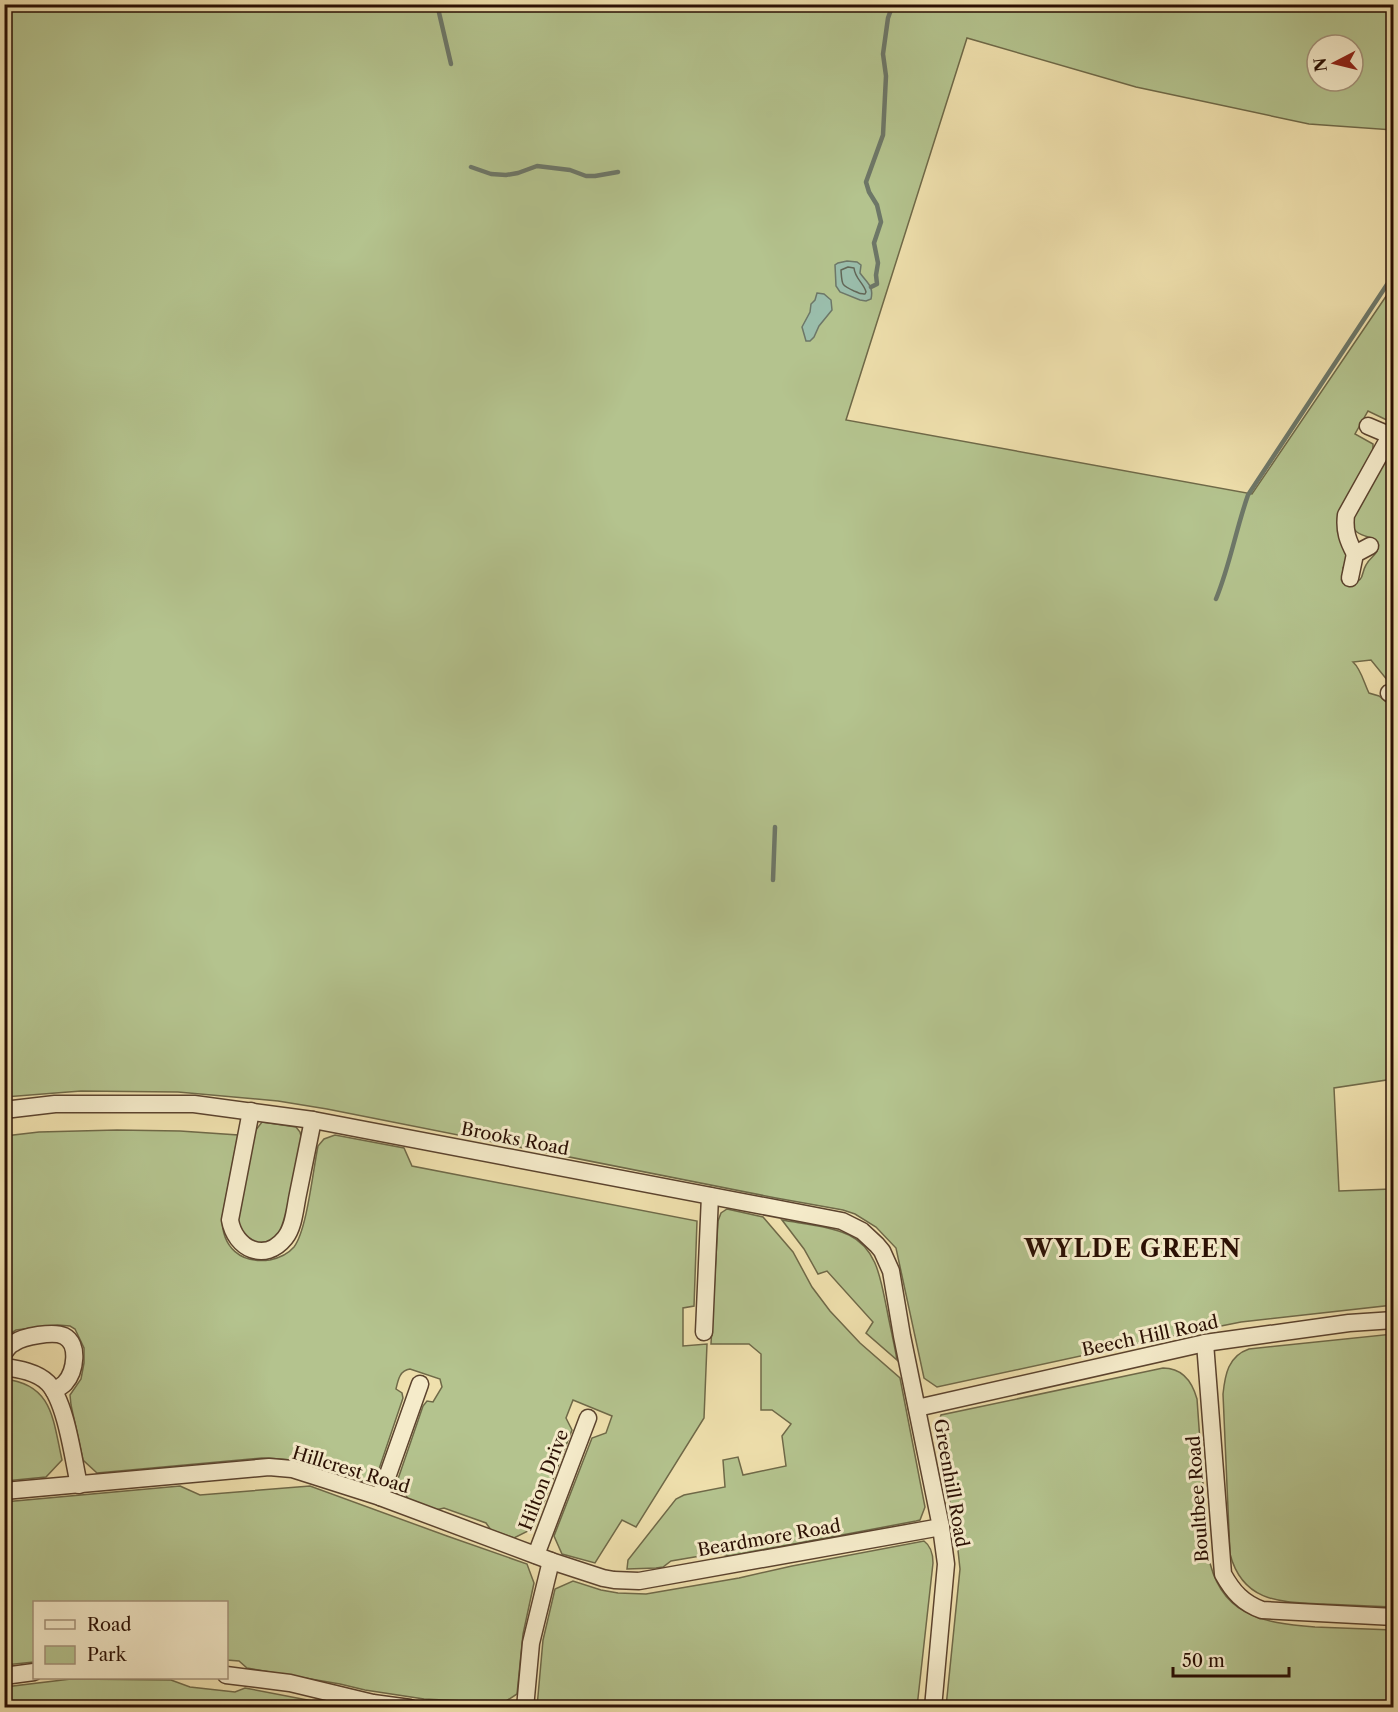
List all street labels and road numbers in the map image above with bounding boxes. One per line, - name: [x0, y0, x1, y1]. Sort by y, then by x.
- street label: Brooks Road: [459, 1118, 571, 1160]
- street label: Beech Hill Road: [1080, 1311, 1220, 1361]
- street label: Greenhill Road: [929, 1417, 973, 1549]
- street label: Hilton Drive: [515, 1426, 573, 1534]
- street label: Boultbee Road: [1183, 1435, 1213, 1563]
- street label: Hillcrest Road: [290, 1442, 413, 1498]
- street label: Beardmore Road: [696, 1515, 842, 1561]

